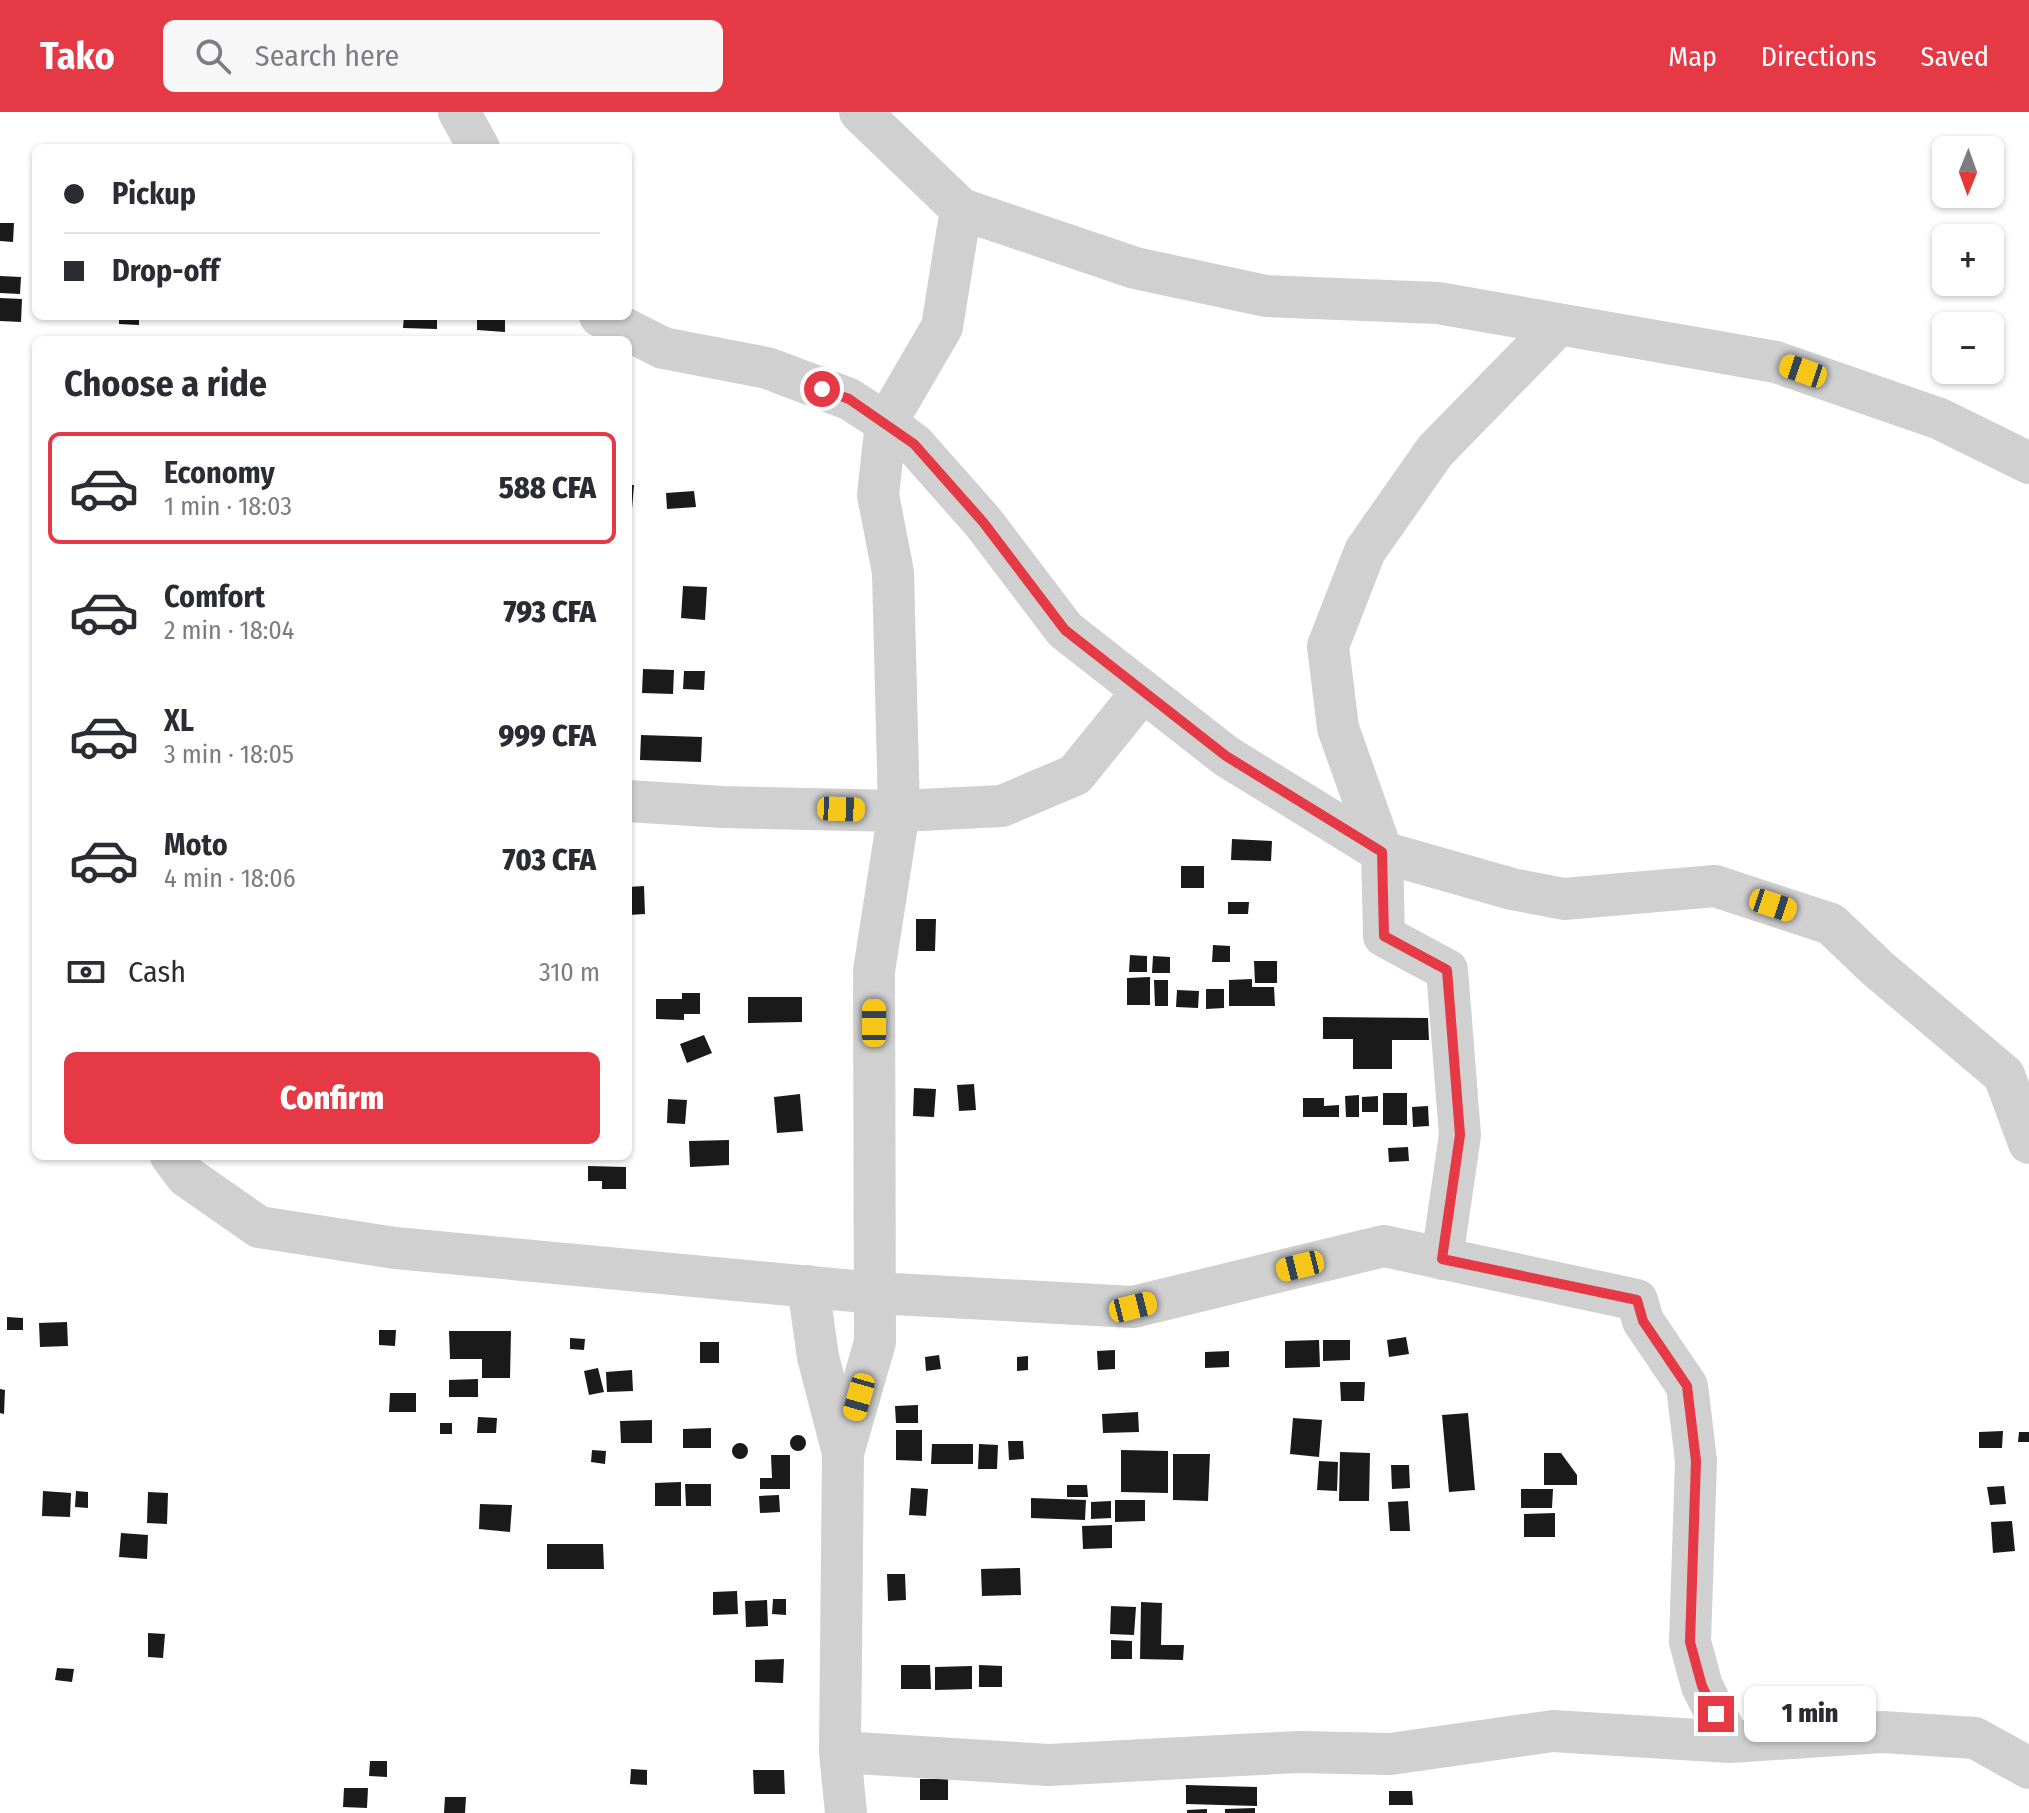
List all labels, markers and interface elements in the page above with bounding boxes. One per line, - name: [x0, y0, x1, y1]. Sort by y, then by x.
- search box: [163, 20, 723, 92]
- text: Tako: [40, 33, 115, 79]
- icon: search: [191, 34, 235, 78]
- text: Search here: [255, 38, 399, 74]
- text: Map: [1668, 40, 1717, 73]
- text: Directions: [1761, 40, 1877, 73]
- text: Saved: [1921, 40, 1989, 73]
- north arrow: [1932, 136, 2004, 208]
- map controls: [1932, 136, 2004, 384]
- text: Pickup: [112, 176, 196, 212]
- button: +: [1932, 224, 2004, 296]
- text: Drop-off: [112, 253, 219, 289]
- button: −: [1932, 312, 2004, 384]
- car: [1776, 352, 1830, 390]
- text: Choose a ride: [64, 362, 267, 406]
- route start: [804, 371, 840, 407]
- icon: car: [68, 452, 140, 524]
- text: Economy: [164, 455, 275, 491]
- text: 588 CFA: [499, 470, 596, 506]
- text: 1 min · 18:03: [164, 491, 292, 522]
- icon: car: [68, 576, 140, 648]
- text: Comfort: [164, 579, 265, 615]
- text: 793 CFA: [503, 594, 596, 630]
- text: 2 min · 18:04: [164, 615, 294, 646]
- icon: car: [68, 700, 140, 772]
- text: XL: [164, 703, 194, 739]
- text: 999 CFA: [498, 718, 596, 754]
- text: 3 min · 18:05: [164, 739, 294, 770]
- car: [817, 796, 865, 822]
- icon: car: [68, 824, 140, 896]
- text: Moto: [164, 827, 228, 863]
- text: 703 CFA: [502, 842, 596, 878]
- text: 4 min · 18:06: [164, 863, 296, 894]
- car: [1746, 886, 1800, 924]
- icon: cash: [64, 950, 108, 994]
- text: Cash: [128, 954, 186, 990]
- text: 310 m: [539, 957, 600, 988]
- car: [862, 999, 886, 1047]
- button: Confirm: [64, 1052, 600, 1144]
- car: [1274, 1249, 1326, 1283]
- car: [1107, 1290, 1159, 1324]
- car: [841, 1371, 877, 1423]
- callout: 1 min: [1744, 1686, 1876, 1742]
- route end: [1698, 1696, 1734, 1732]
- text: 1 min: [1782, 1698, 1838, 1729]

